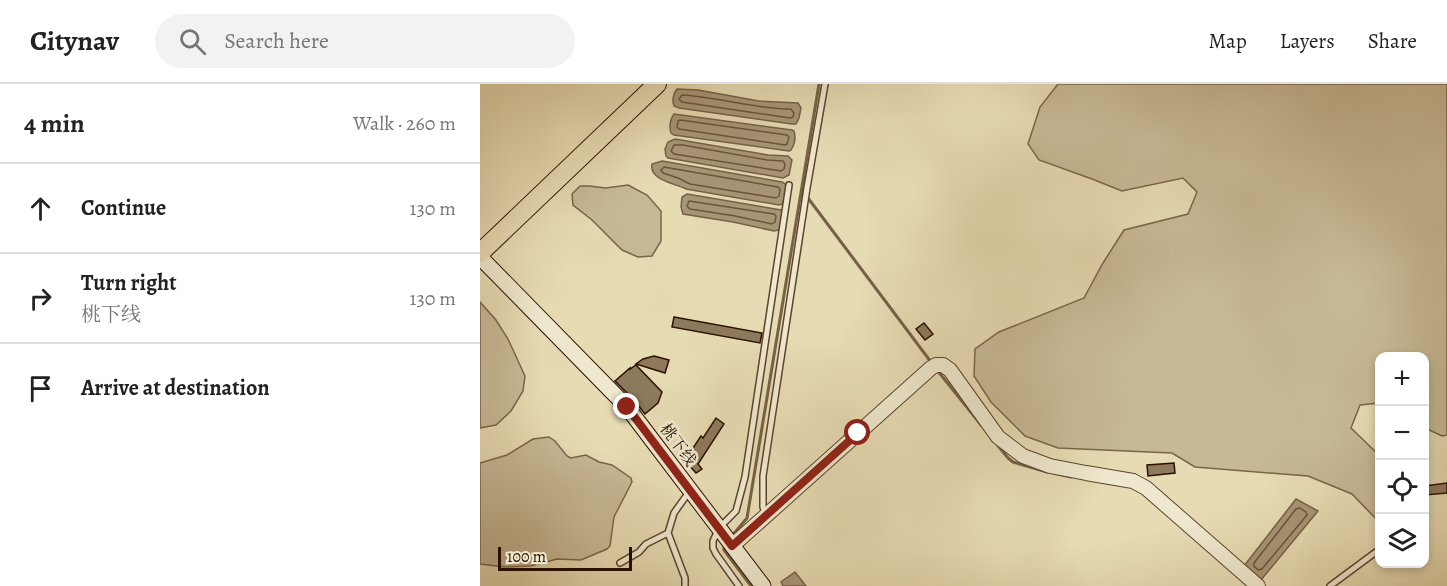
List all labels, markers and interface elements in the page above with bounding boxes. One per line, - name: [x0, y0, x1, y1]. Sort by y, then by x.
- search box: [155, 14, 575, 68]
- text: Citynav: [30, 22, 119, 60]
- icon: search: [176, 25, 209, 58]
- text: Search here: [224, 26, 329, 56]
- text: Map: [1208, 27, 1247, 55]
- text: Layers: [1280, 27, 1335, 55]
- text: Share: [1368, 27, 1417, 55]
- text: 4 min: [24, 106, 85, 141]
- text: Walk · 260 m: [353, 110, 456, 137]
- icon: ahead: [24, 192, 57, 225]
- text: Continue: [81, 193, 166, 223]
- text: 130 m: [410, 195, 456, 222]
- text: Turn right: [81, 268, 177, 298]
- icon: right: [24, 282, 57, 315]
- text: 130 m: [410, 285, 456, 312]
- text: 桃下线: [81, 301, 141, 328]
- map controls: [1375, 352, 1429, 568]
- button: +: [1375, 352, 1429, 406]
- icon: arrive: [24, 372, 57, 405]
- text: Arrive at destination: [81, 373, 270, 403]
- route end: [613, 393, 639, 419]
- button: −: [1375, 406, 1429, 460]
- street label: 桃下线: [655, 419, 701, 471]
- route start: [844, 419, 870, 445]
- button: locate: [1375, 460, 1429, 514]
- button: layers: [1375, 514, 1429, 568]
- scale bar: [498, 544, 632, 572]
- text: 100 m: [507, 546, 546, 568]

